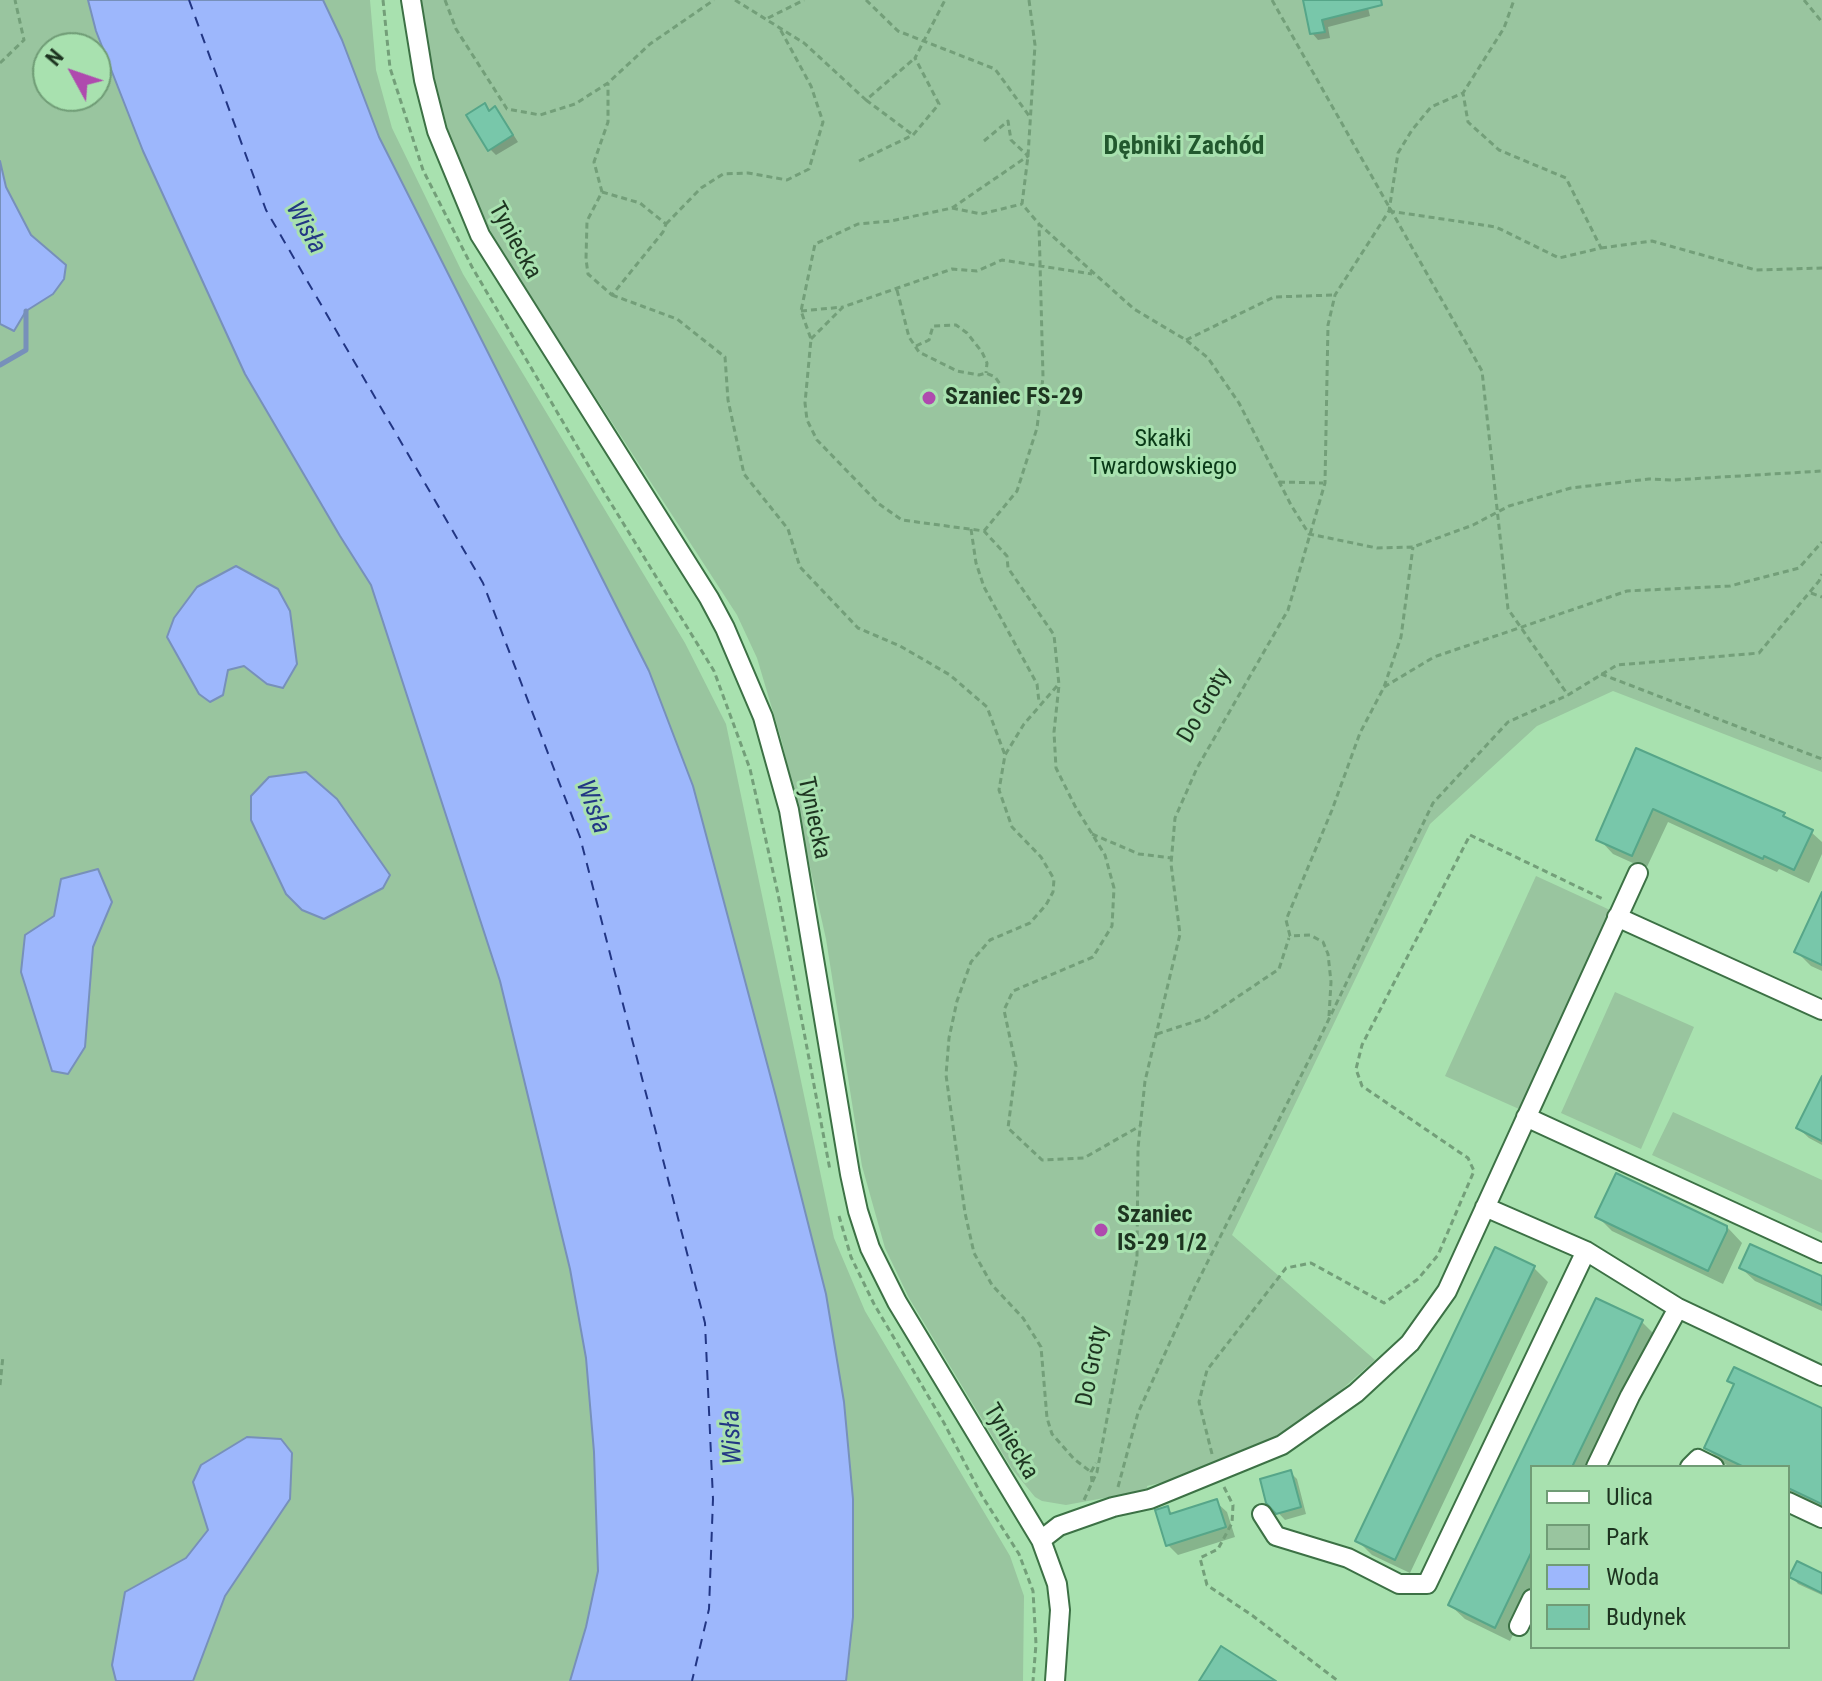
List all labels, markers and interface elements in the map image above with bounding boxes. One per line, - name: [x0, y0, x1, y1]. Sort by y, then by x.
- north arrow: [32, 32, 112, 112]
- text: N: [41, 44, 69, 71]
- district label: Dębniki Zachód: [1104, 131, 1264, 163]
- water label: Wisła: [278, 196, 332, 260]
- street label: Tyniecka: [481, 198, 547, 284]
- place label: Szaniec FS-29: [945, 384, 1083, 412]
- marker: Szaniec FS-29: [920, 389, 938, 407]
- park label: Skałki Twardowskiego: [1089, 426, 1237, 482]
- street label: Do Groty: [1172, 663, 1238, 749]
- street label: Tyniecka: [790, 774, 836, 862]
- water label: Wisła: [568, 776, 616, 838]
- place label: Szaniec IS-29 1/2: [1117, 1202, 1207, 1258]
- marker: Szaniec IS-29 1/2: [1092, 1221, 1110, 1239]
- street label: Do Groty: [1071, 1323, 1115, 1409]
- street label: Tyniecka: [976, 1399, 1044, 1485]
- water label: Wisła: [716, 1409, 750, 1465]
- legend: [1530, 1465, 1790, 1649]
- text: Ulica: [1606, 1483, 1653, 1511]
- text: Park: [1606, 1523, 1649, 1551]
- text: Woda: [1606, 1563, 1659, 1591]
- text: Budynek: [1606, 1603, 1686, 1631]

